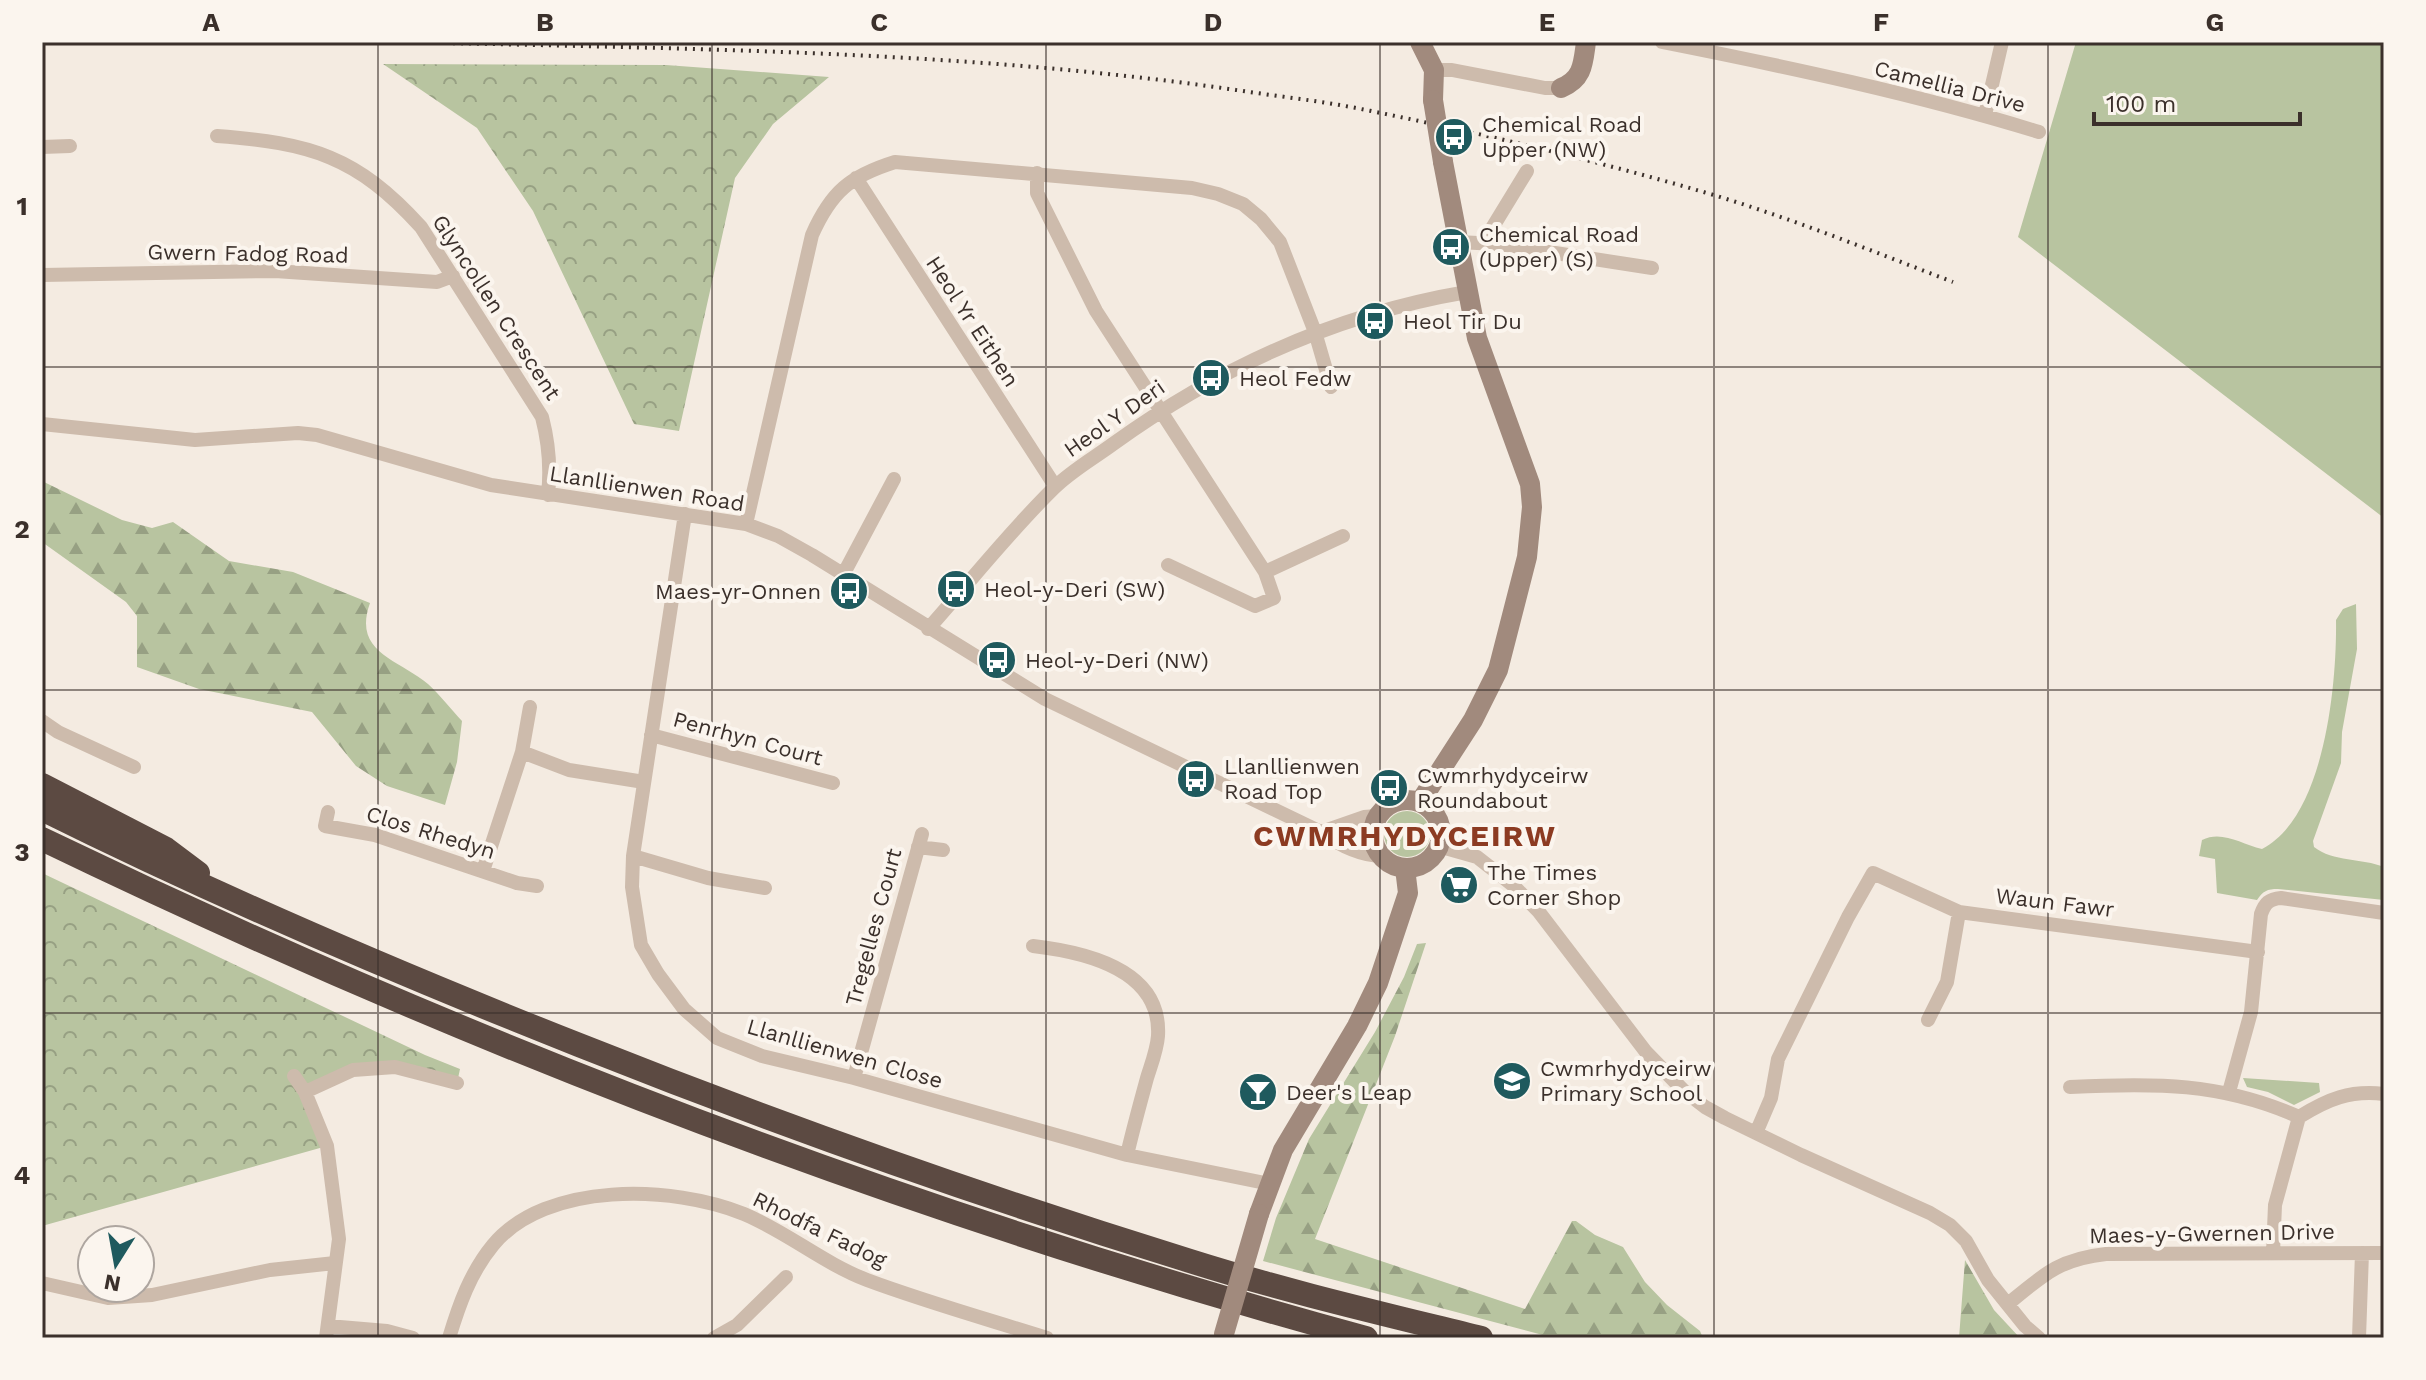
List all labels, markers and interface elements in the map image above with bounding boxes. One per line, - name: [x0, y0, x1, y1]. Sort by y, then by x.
- text: A: [202, 7, 220, 37]
- text: B: [536, 7, 554, 37]
- text: C: [870, 7, 888, 37]
- text: D: [1204, 7, 1222, 37]
- text: E: [1539, 7, 1555, 37]
- text: F: [1873, 7, 1889, 37]
- text: G: [2206, 7, 2224, 37]
- street label: Camellia Drive: [1872, 56, 2028, 117]
- scale bar: [2094, 76, 2300, 126]
- text: 100 m: [2106, 90, 2176, 118]
- place label: Chemical Road Upper (NW): [1482, 112, 1642, 162]
- bus stop icon: Chemical Road Upper (NW): [1433, 116, 1475, 158]
- text: 1: [16, 191, 28, 221]
- street label: Glyncollen Crescent: [427, 210, 566, 404]
- place label: Chemical Road (Upper) (S): [1479, 222, 1639, 272]
- bus stop icon: Chemical Road (Upper) (S): [1430, 226, 1472, 268]
- street label: Gwern Fadog Road: [147, 239, 349, 268]
- street label: Heol Yr Eithen: [921, 251, 1024, 391]
- bus stop icon: Heol Tir Du: [1354, 300, 1396, 342]
- place label: Heol Tir Du: [1403, 309, 1522, 334]
- bus stop icon: Heol Fedw: [1190, 357, 1232, 399]
- place label: Heol Fedw: [1239, 366, 1351, 391]
- street label: Heol Y Deri: [1059, 375, 1169, 462]
- street label: Llanllienwen Road: [548, 461, 746, 516]
- text: 2: [14, 514, 30, 544]
- bus stop icon: Heol-y-Deri (SW): [935, 568, 977, 610]
- bus stop icon: Maes-yr-Onnen: [828, 570, 870, 612]
- place label: Heol-y-Deri (SW): [984, 577, 1165, 602]
- place label: Maes-yr-Onnen: [655, 579, 821, 604]
- bus stop icon: Heol-y-Deri (NW): [976, 639, 1018, 681]
- place label: Heol-y-Deri (NW): [1025, 648, 1209, 673]
- street label: Penrhyn Court: [670, 707, 825, 770]
- place label: Llanllienwen Road Top: [1224, 754, 1360, 804]
- bus stop icon: Llanllienwen Road Top: [1175, 758, 1217, 800]
- place label: Cwmrhydyceirw Roundabout: [1417, 763, 1588, 813]
- bus stop icon: Cwmrhydyceirw Roundabout: [1368, 767, 1410, 809]
- street label: Clos Rhedyn: [363, 801, 498, 864]
- district label: CWMRHYDYCEIRW: [1253, 818, 1557, 853]
- text: 3: [14, 837, 30, 867]
- street label: Tregelles Court: [840, 846, 907, 1009]
- place label: The Times Corner Shop: [1487, 860, 1621, 910]
- supermarket icon: The Times Corner Shop: [1438, 864, 1480, 906]
- street label: Waun Fawr: [1994, 883, 2116, 922]
- street label: Llanllienwen Close: [744, 1014, 946, 1093]
- place label: Cwmrhydyceirw Primary School: [1540, 1056, 1711, 1106]
- school or university icon: Cwmrhydyceirw Primary School: [1491, 1060, 1533, 1102]
- bar icon: Deer's Leap: [1237, 1071, 1279, 1113]
- place label: Deer's Leap: [1286, 1080, 1412, 1105]
- text: 4: [14, 1160, 31, 1190]
- street label: Rhodfa Fadog: [749, 1186, 891, 1273]
- street label: Maes-y-Gwernen Drive: [2089, 1219, 2335, 1248]
- north arrow: [76, 1224, 156, 1304]
- text: N: [102, 1269, 123, 1297]

